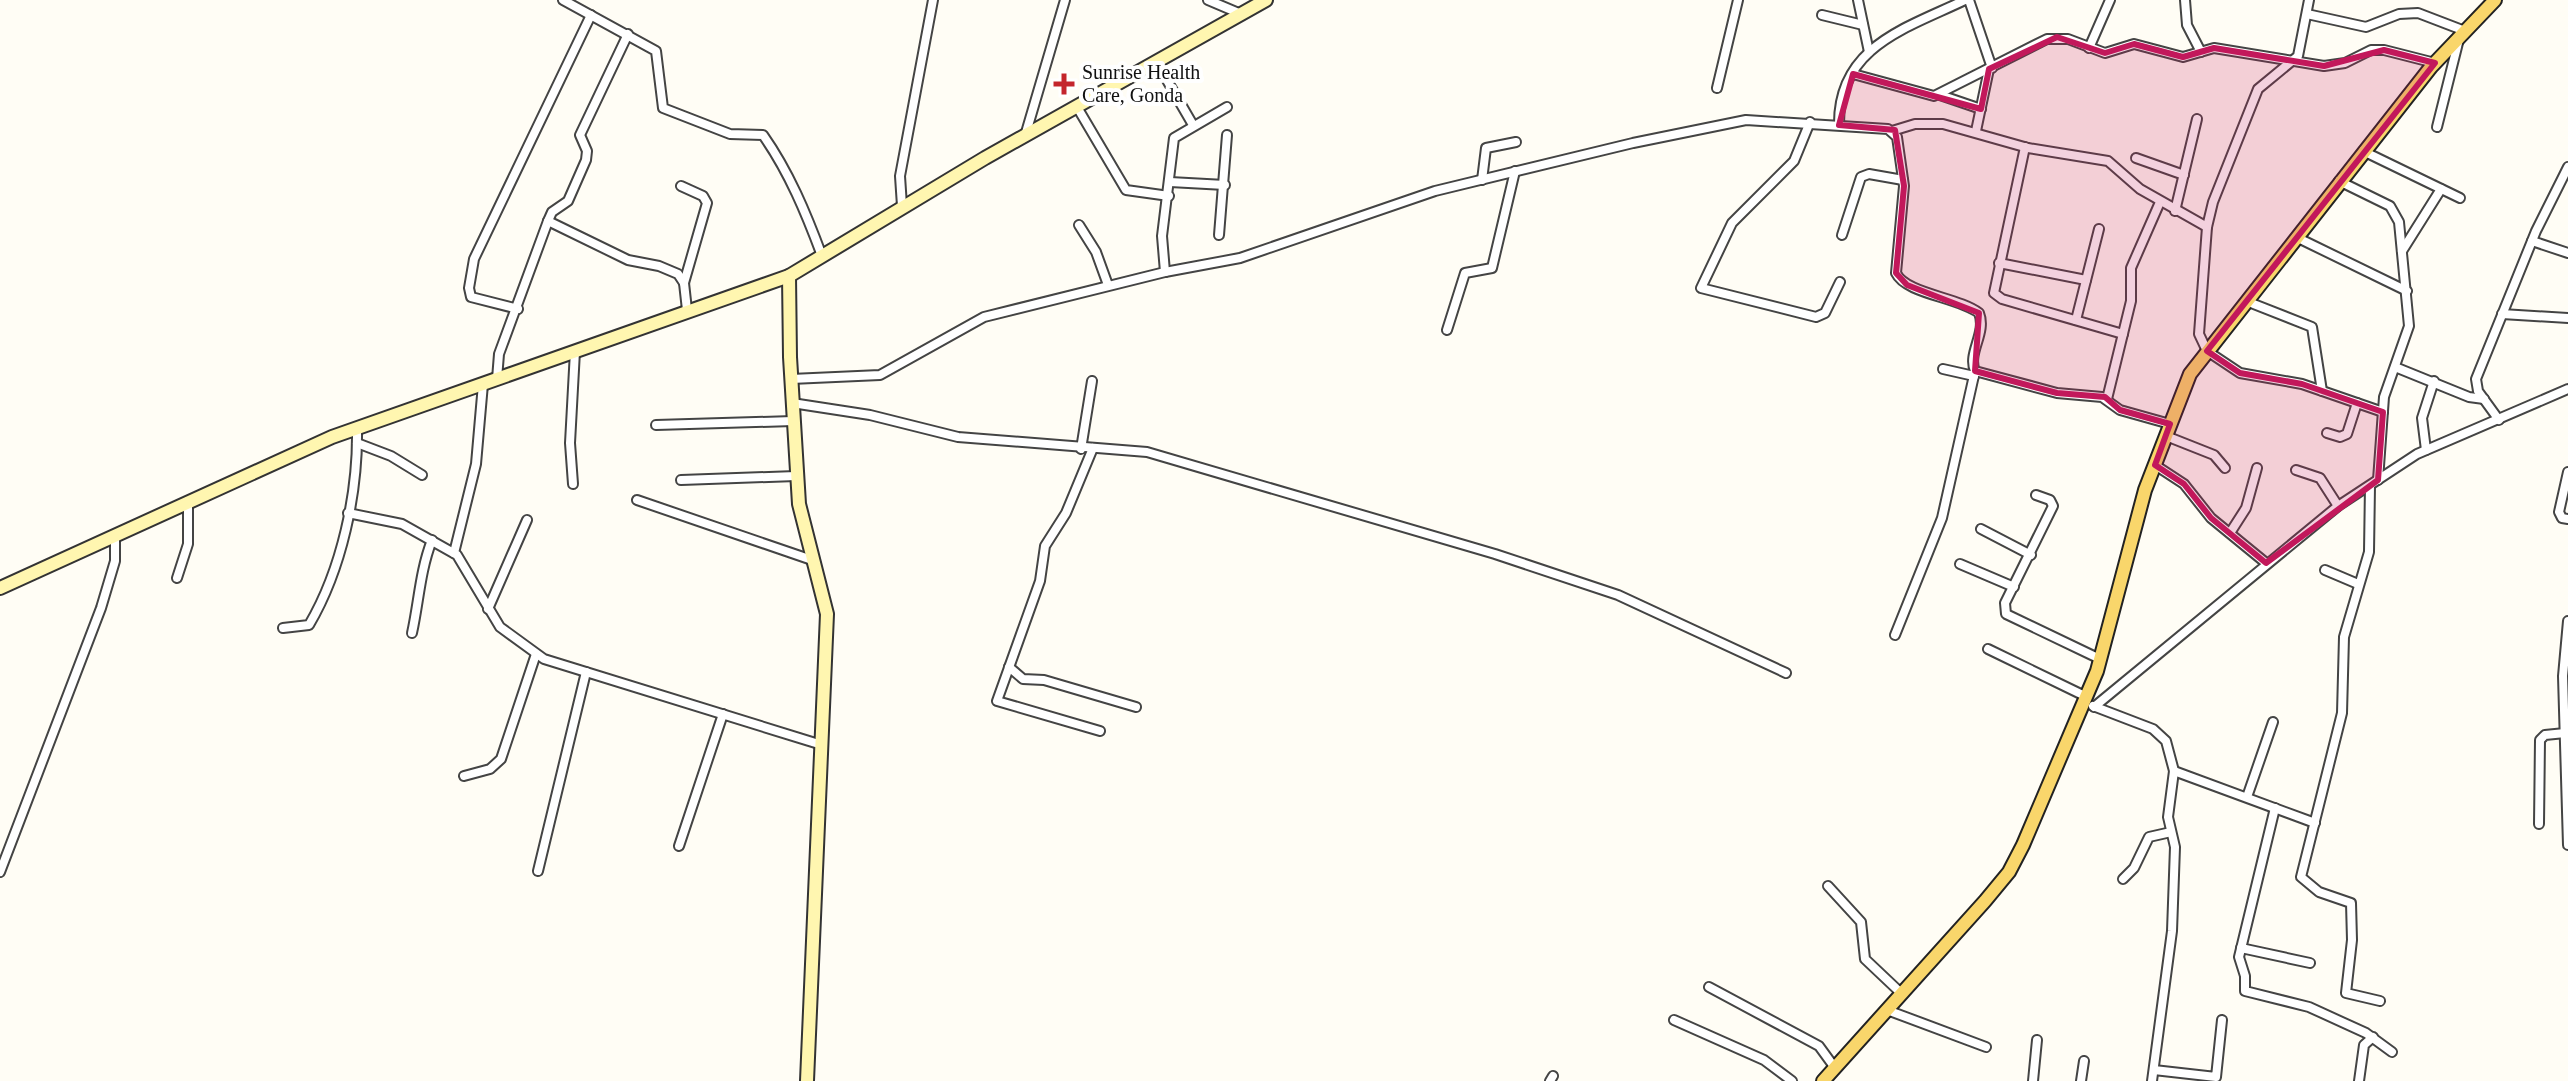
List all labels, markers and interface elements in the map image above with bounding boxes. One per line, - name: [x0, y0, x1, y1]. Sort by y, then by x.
- place label: Sunrise Health Care, Gonda: [1082, 61, 1200, 106]
- marker: Sunrise Health Care, Gonda: [1053, 73, 1075, 95]

